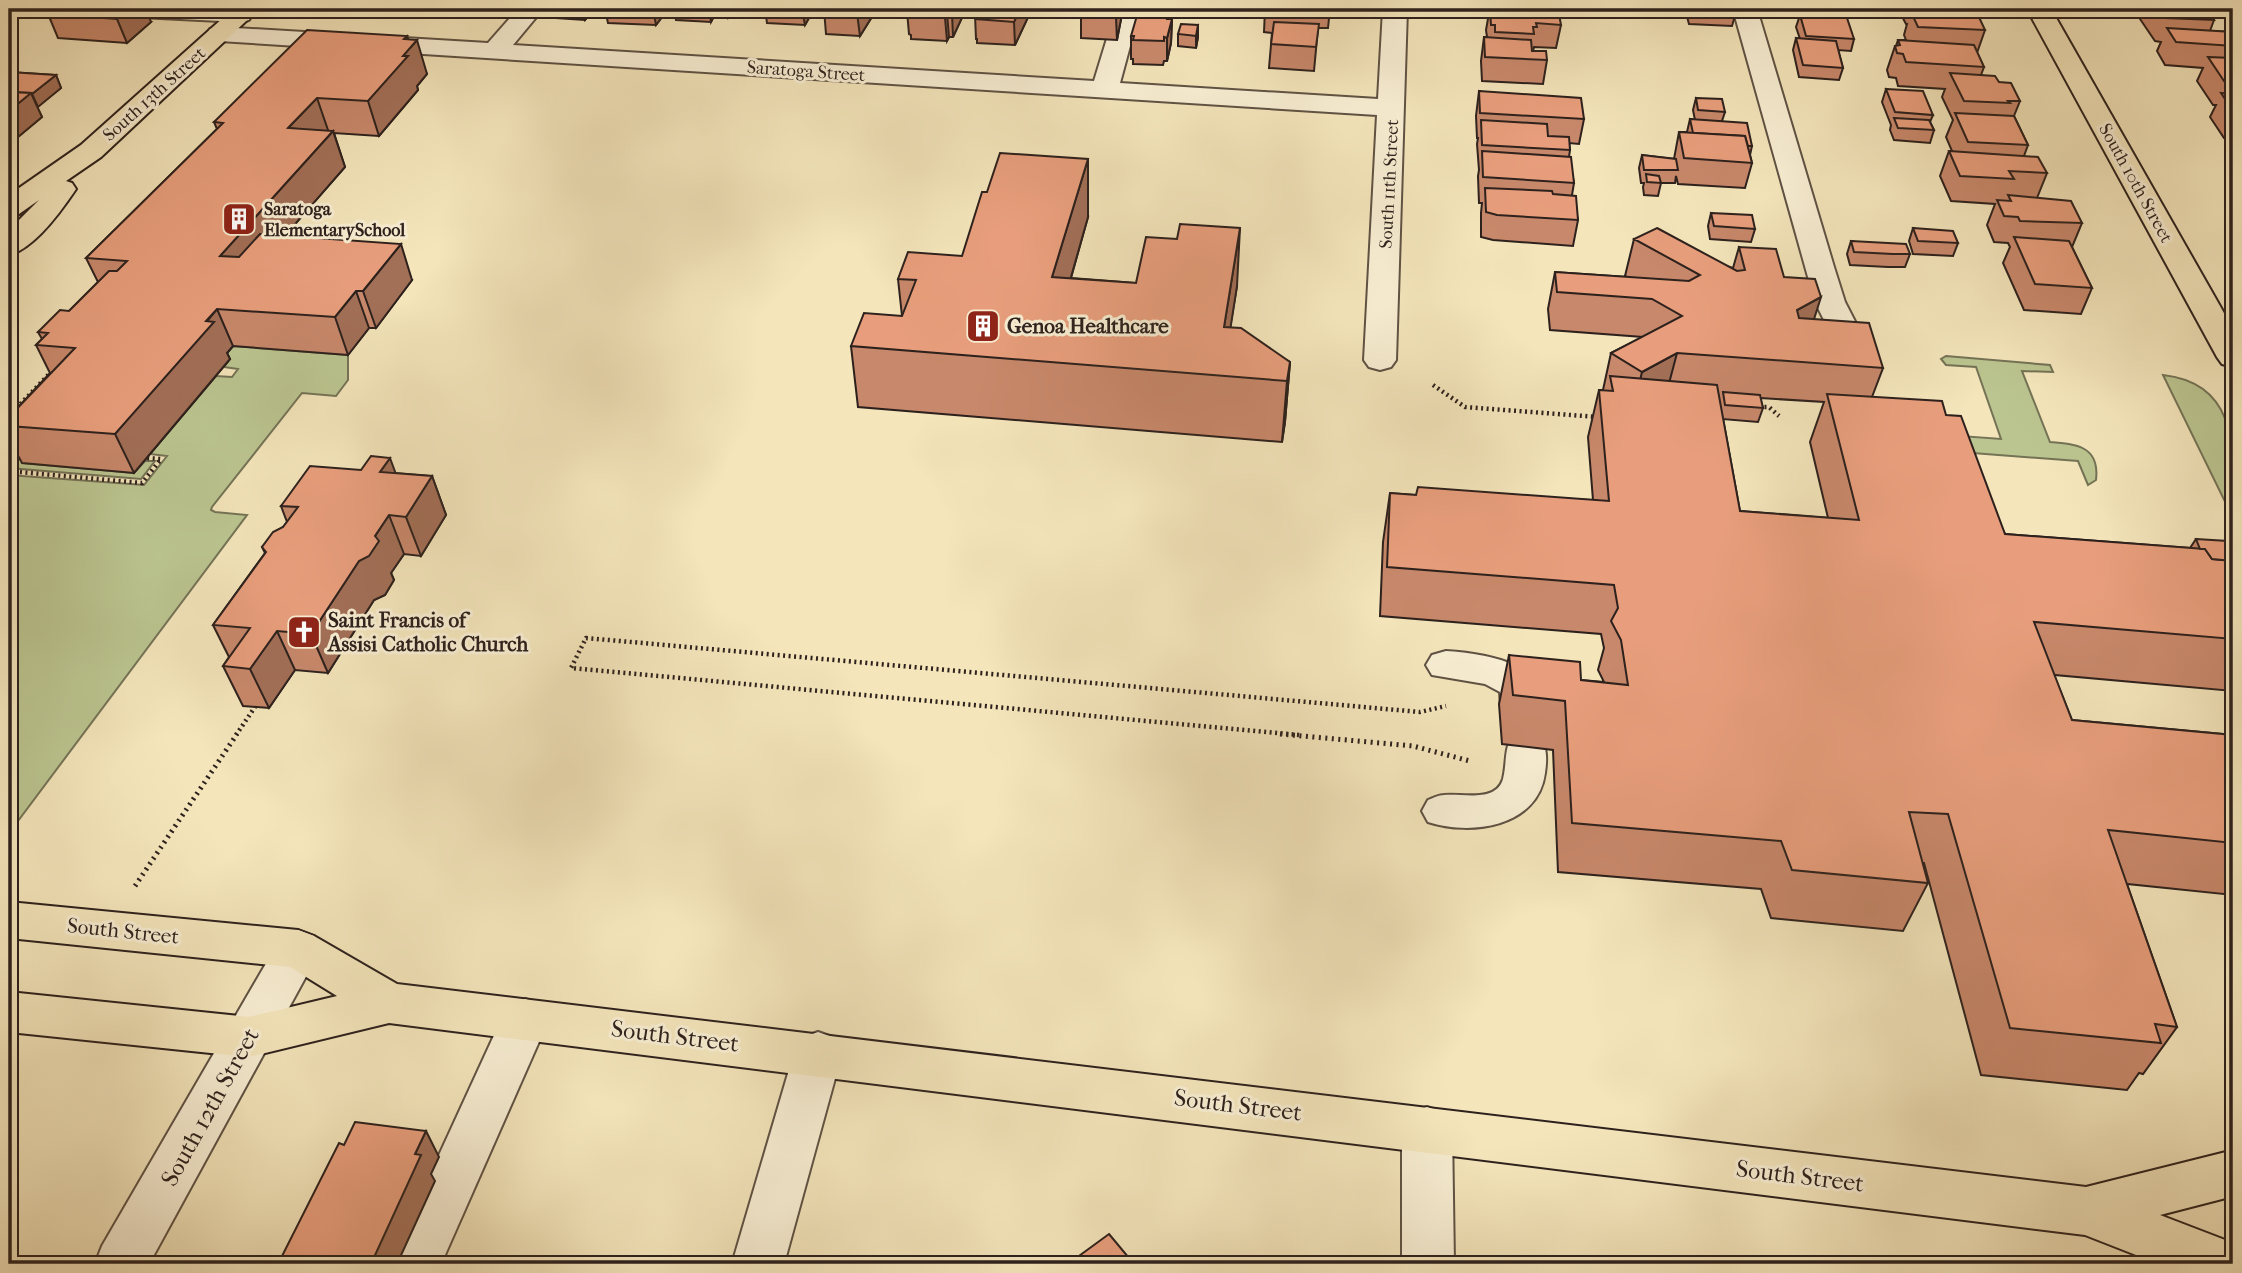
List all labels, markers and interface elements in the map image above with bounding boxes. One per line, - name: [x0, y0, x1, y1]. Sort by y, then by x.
- street label: South 13th Street: [99, 43, 210, 146]
- street label: Saratoga Street: [746, 57, 866, 86]
- street label: South 11th Street: [1376, 118, 1403, 249]
- street label: South 10th Street: [2094, 120, 2177, 247]
- place label: Saratoga ElementarySchool: [264, 199, 406, 241]
- building icon: Saratoga ElementarySchool: [220, 200, 258, 238]
- building icon: Genoa Healthcare: [964, 307, 1002, 345]
- place label: Genoa Healthcare: [1007, 314, 1169, 338]
- place label: Saint Francis of Assisi Catholic Church: [326, 608, 528, 656]
- church icon: Saint Francis of Assisi Catholic Church: [285, 613, 323, 651]
- street label: South Street: [66, 913, 181, 949]
- street label: South Street: [610, 1014, 741, 1058]
- street label: South 12th Street: [155, 1023, 265, 1191]
- street label: South Street: [1173, 1083, 1304, 1127]
- street label: South Street: [1735, 1154, 1866, 1198]

